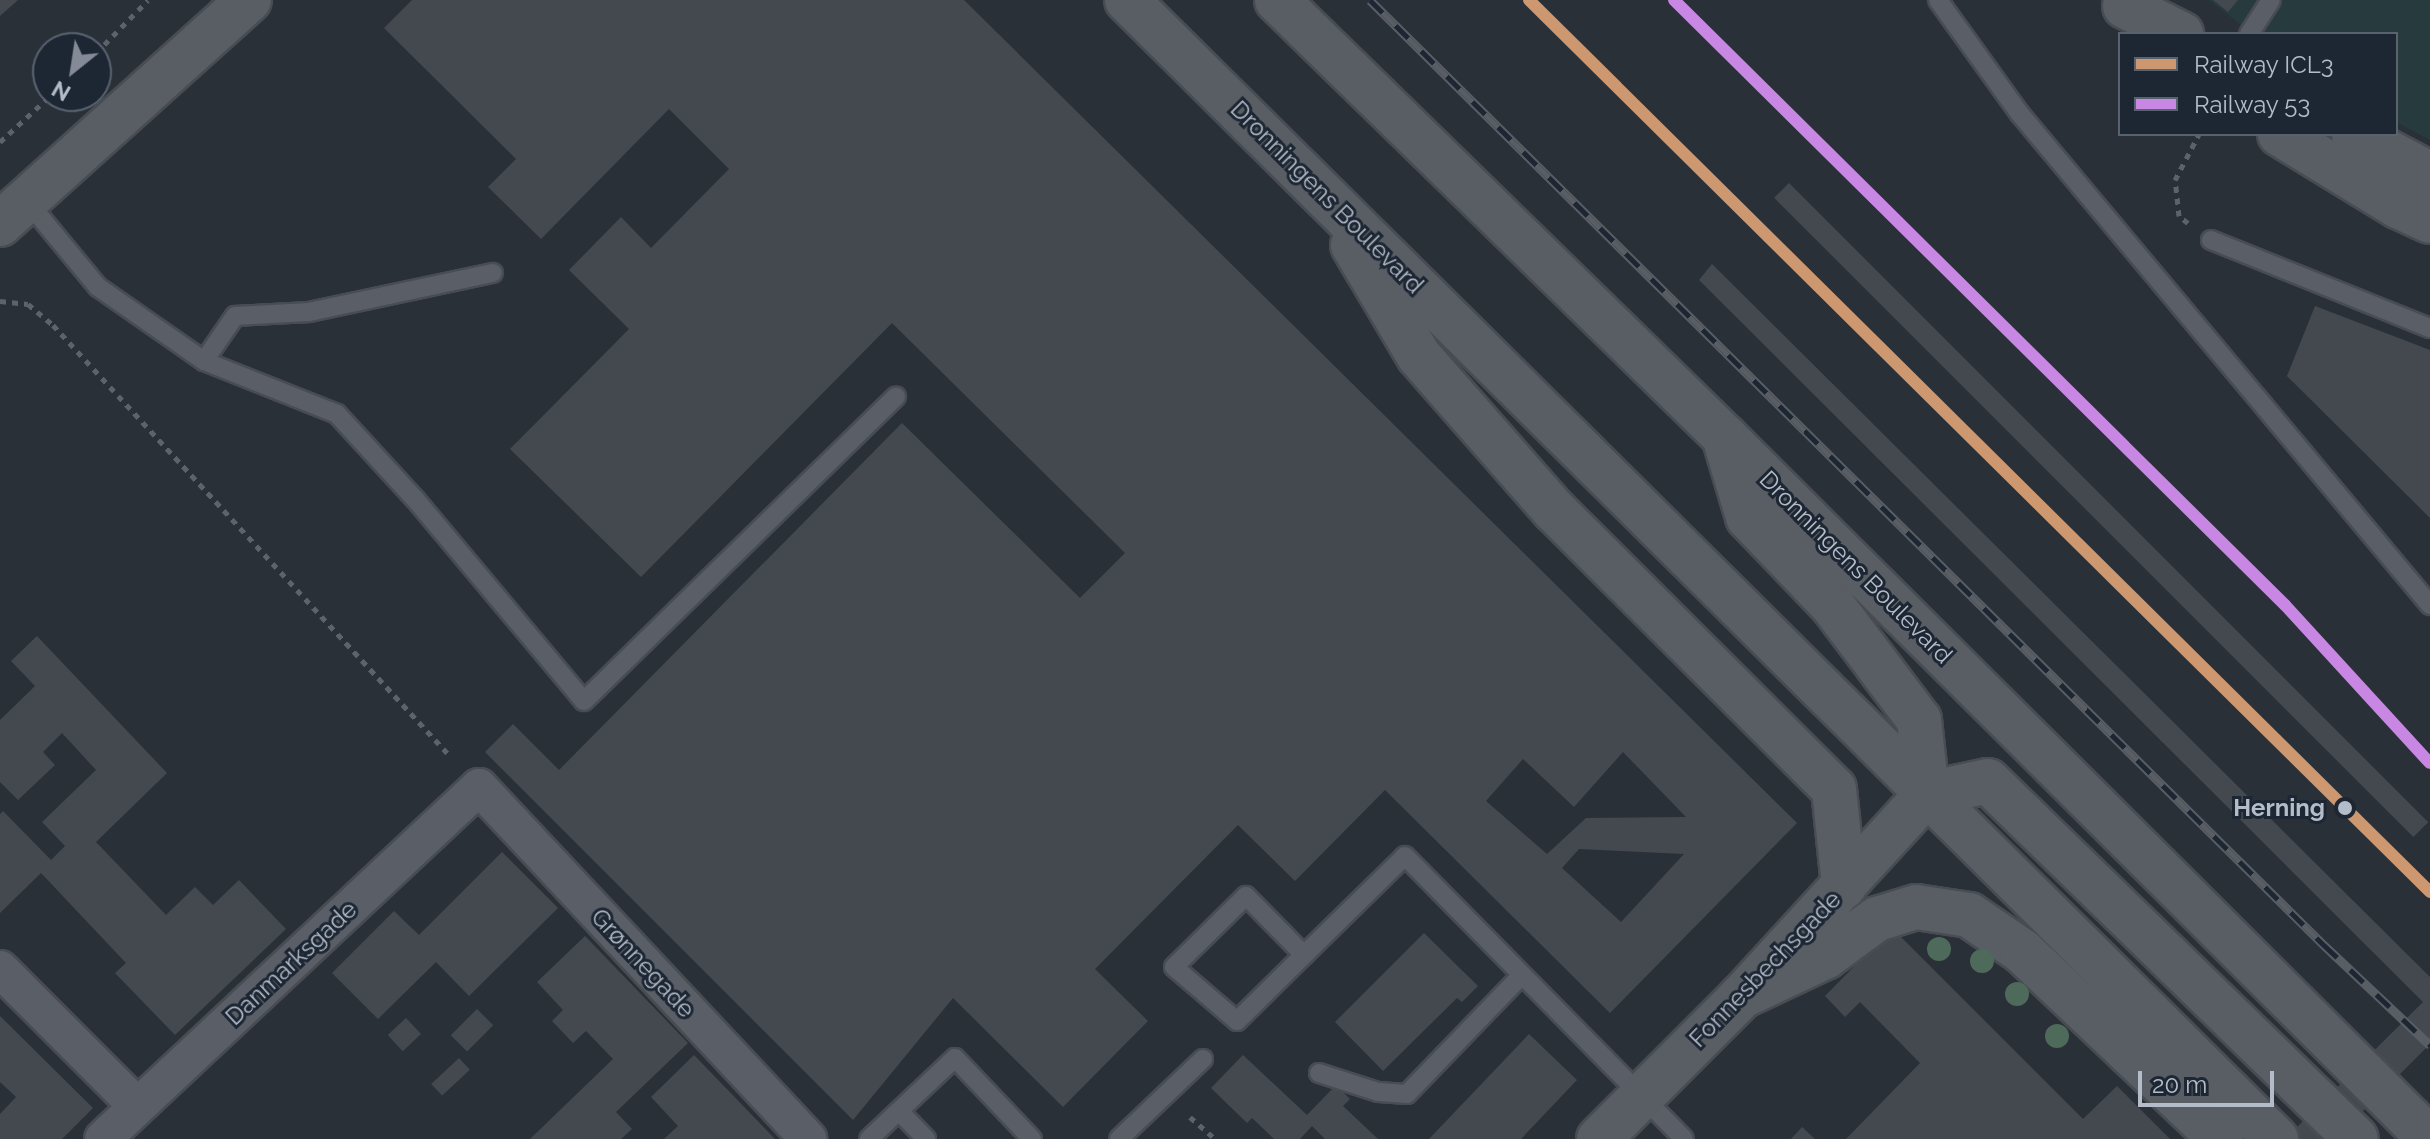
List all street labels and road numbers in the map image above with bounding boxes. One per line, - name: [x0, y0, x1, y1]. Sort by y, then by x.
- street label: Dronningens Boulevard: [1225, 95, 1429, 299]
- street label: Dronningens Boulevard: [1754, 465, 1958, 669]
- street label: Fonnesbechsgade: [1683, 885, 1847, 1053]
- street label: Danmarksgade: [219, 895, 363, 1031]
- street label: Grønnegade: [585, 903, 701, 1023]

